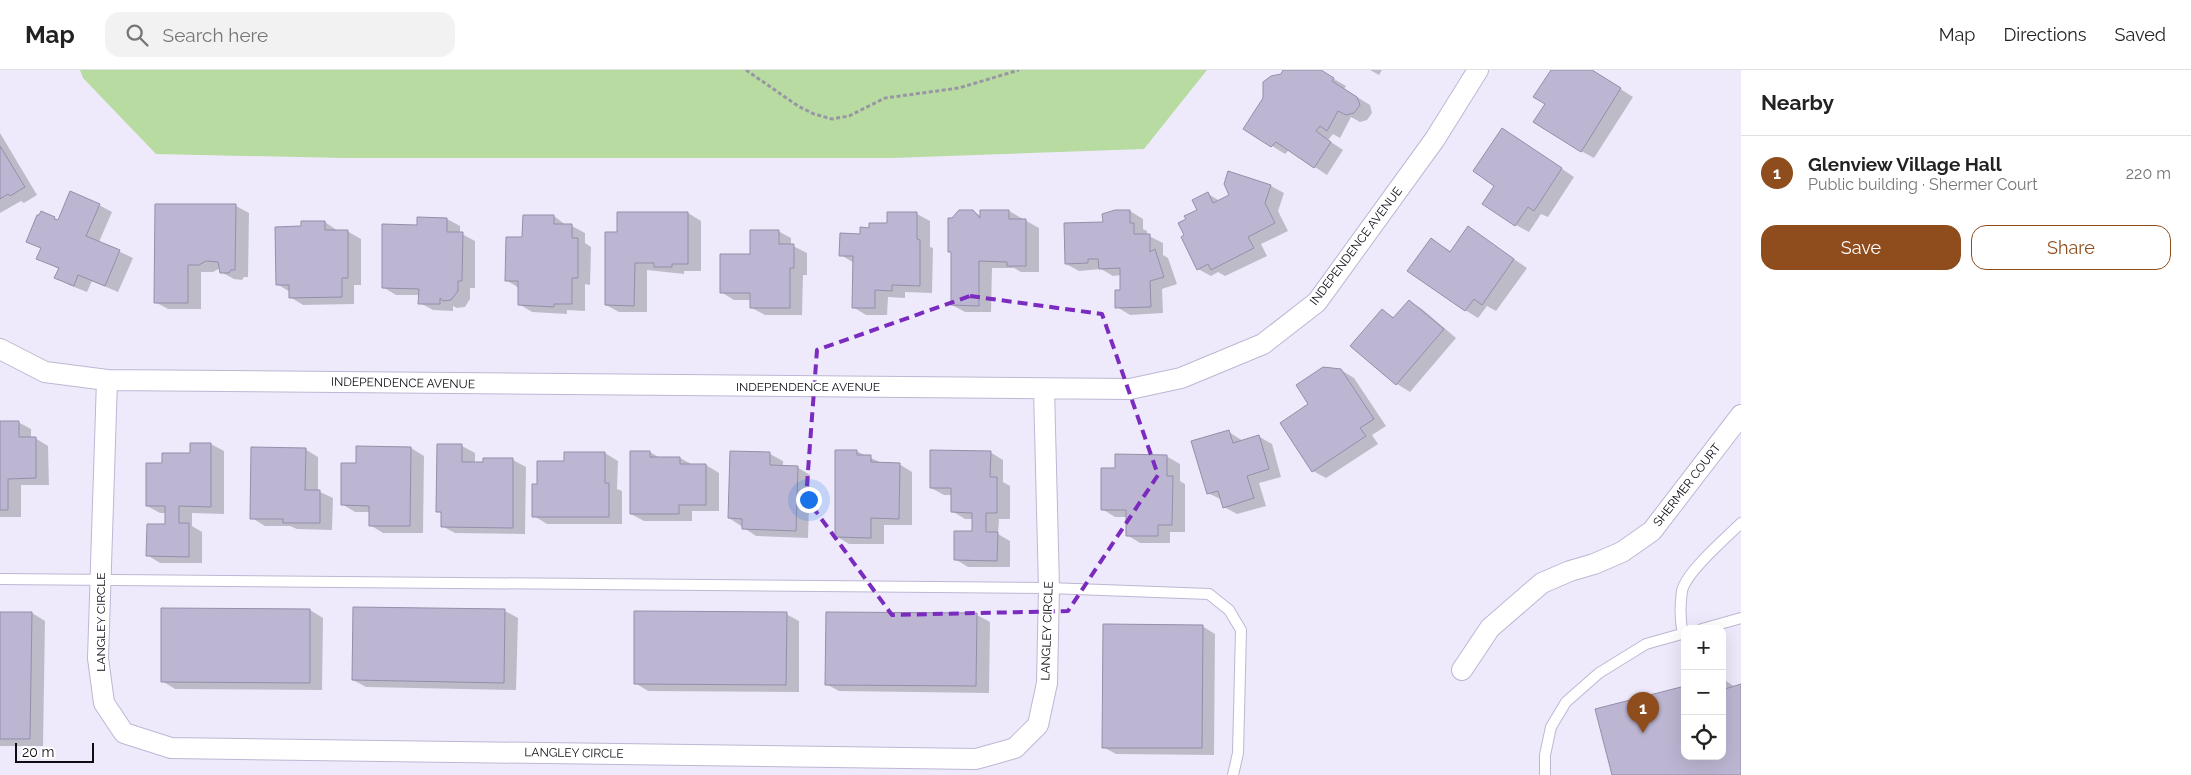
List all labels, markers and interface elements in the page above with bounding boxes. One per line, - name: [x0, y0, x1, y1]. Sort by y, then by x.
- search box: [105, 12, 455, 57]
- text: Map: [25, 20, 75, 49]
- icon: search: [123, 21, 151, 49]
- text: Search here: [163, 24, 268, 46]
- text: Map: [1939, 24, 1975, 45]
- text: Directions: [2003, 24, 2087, 45]
- text: Saved: [2115, 24, 2166, 45]
- text: Nearby: [1761, 90, 1834, 115]
- text: Glenview Village Hall: [1808, 153, 2002, 175]
- text: 1: [1773, 164, 1781, 183]
- text: 220 m: [2126, 164, 2171, 183]
- text: Public building · Shermer Court: [1808, 175, 2038, 194]
- street label: INDEPENDENCE AVENUE: [1307, 184, 1405, 308]
- button: Save: [1761, 225, 1961, 270]
- button: Share: [1971, 225, 2171, 270]
- street label: INDEPENDENCE AVENUE: [331, 375, 475, 391]
- street label: INDEPENDENCE AVENUE: [736, 380, 880, 394]
- street label: SHERMER COURT: [1650, 440, 1724, 529]
- your location: [796, 487, 822, 513]
- street label: LANGLEY CIRCLE: [94, 572, 108, 672]
- street label: LANGLEY CIRCLE: [1038, 581, 1056, 681]
- map controls: [1681, 625, 1726, 760]
- button: +: [1681, 625, 1726, 670]
- button: −: [1681, 670, 1726, 715]
- pin: 1: [1627, 692, 1659, 733]
- button: locate: [1681, 715, 1726, 760]
- scale bar: [15, 740, 94, 763]
- text: 20 m: [22, 744, 54, 760]
- street label: LANGLEY CIRCLE: [524, 745, 624, 761]

